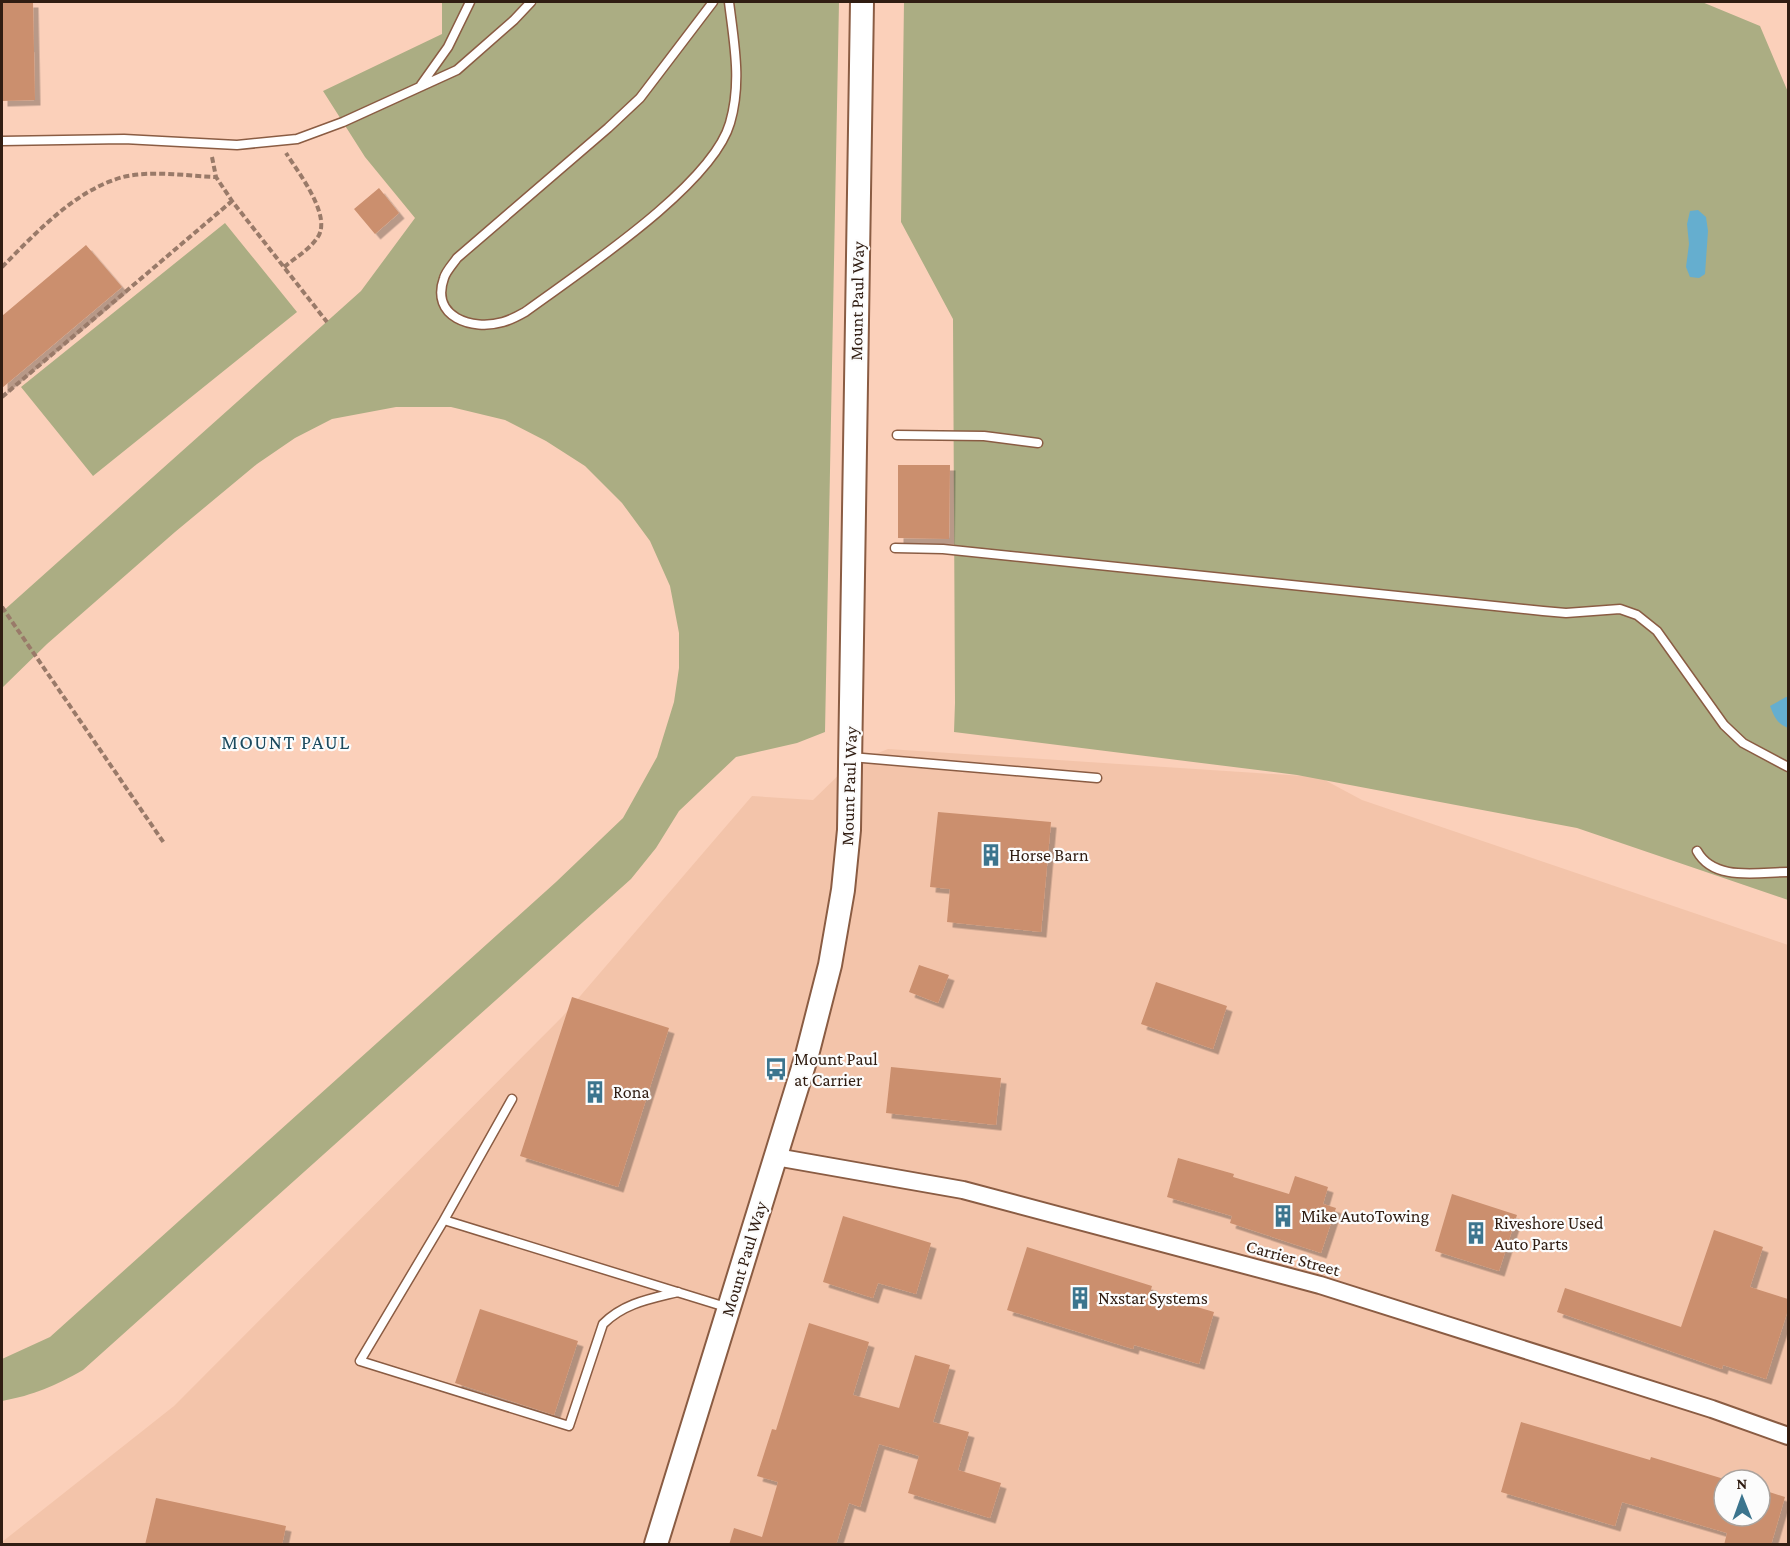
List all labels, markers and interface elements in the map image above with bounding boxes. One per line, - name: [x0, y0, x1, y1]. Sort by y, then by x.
- street label: Mount Paul Way: [846, 240, 868, 361]
- street label: Mount Paul Way: [837, 725, 861, 846]
- district label: MOUNT PAUL: [221, 731, 351, 753]
- building icon: Horse Barn: [978, 842, 1004, 868]
- place label: Horse Barn: [1009, 845, 1089, 865]
- place label: Mount Paul at Carrier: [794, 1049, 878, 1090]
- bus stop icon: Mount Paul at Carrier: [763, 1056, 789, 1082]
- building icon: Rona: [582, 1079, 608, 1105]
- place label: Rona: [613, 1082, 650, 1102]
- street label: Mount Paul Way: [717, 1198, 771, 1319]
- building icon: Mike AutoTowing: [1270, 1203, 1296, 1229]
- place label: Mike AutoTowing: [1301, 1206, 1429, 1226]
- place label: Riveshore Used Auto Parts: [1494, 1213, 1604, 1254]
- building icon: Riveshore Used Auto Parts: [1463, 1220, 1489, 1246]
- street label: Carrier Street: [1244, 1236, 1343, 1280]
- building icon: Nxstar Systems: [1067, 1285, 1093, 1311]
- place label: Nxstar Systems: [1098, 1288, 1208, 1308]
- north arrow: [1712, 1468, 1772, 1528]
- text: N: [1736, 1475, 1747, 1492]

